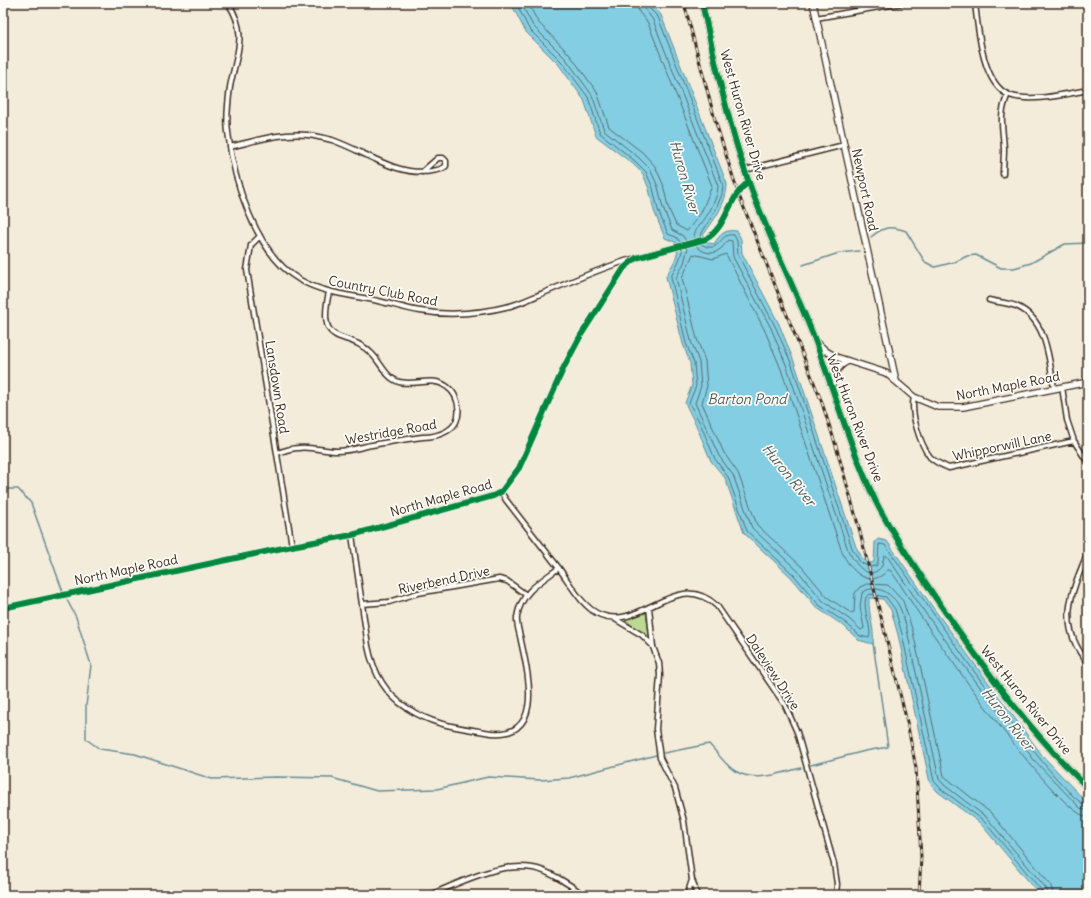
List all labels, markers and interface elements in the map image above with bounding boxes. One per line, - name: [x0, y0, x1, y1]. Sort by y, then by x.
- street label: West Huron River Drive: [716, 48, 770, 182]
- water label: Huron River: [666, 138, 705, 218]
- street label: Newport Road: [848, 147, 882, 233]
- street label: Country Club Road: [327, 272, 439, 310]
- street label: Lansdown Road: [261, 339, 293, 435]
- street label: West Huron River Drive: [823, 352, 887, 484]
- street label: North Maple Road: [955, 368, 1062, 404]
- water label: Barton Pond: [707, 390, 788, 408]
- street label: Westridge Road: [344, 416, 438, 448]
- street label: Whipporwill Lane: [951, 427, 1053, 465]
- water label: Huron River: [758, 440, 821, 512]
- street label: North Maple Road: [388, 475, 494, 521]
- street label: North Maple Road: [73, 551, 180, 589]
- street label: Riverbend Drive: [397, 562, 491, 598]
- street label: Daleview Drive: [742, 631, 804, 713]
- street label: West Huron River Drive: [977, 642, 1075, 758]
- water label: Huron River: [978, 684, 1038, 754]

